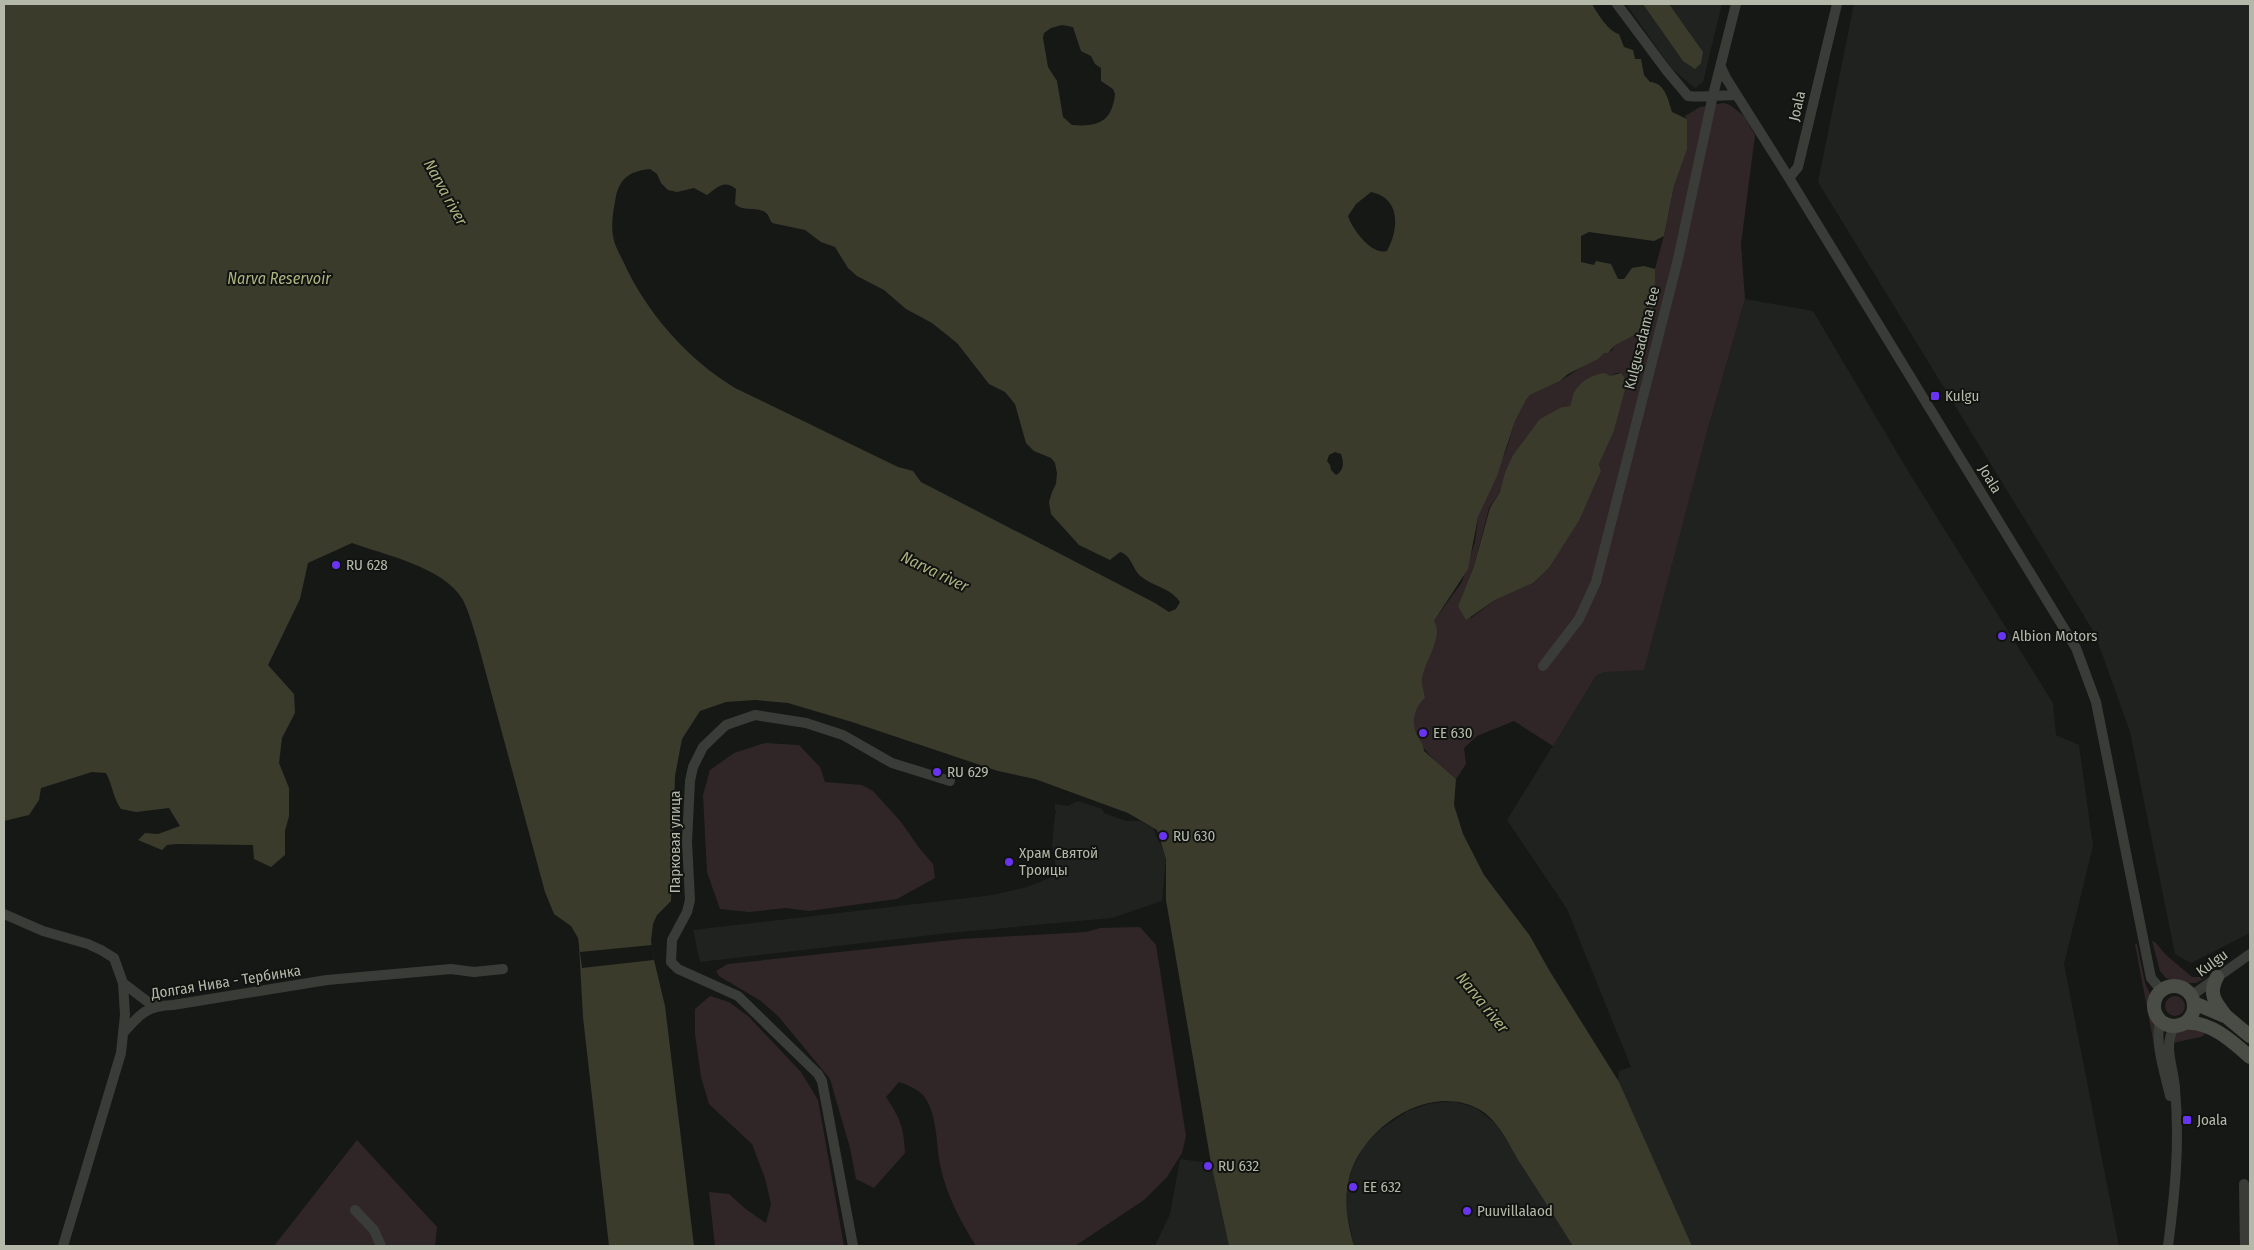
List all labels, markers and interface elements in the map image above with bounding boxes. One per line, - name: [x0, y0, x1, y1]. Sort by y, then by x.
- street label: Joala: [1785, 89, 1809, 123]
- water label: Narva river: [420, 156, 472, 229]
- water label: Narva Reservoir: [227, 269, 331, 288]
- street label: Kulgusadama tee: [1621, 285, 1663, 391]
- place label: Kulgu: [1945, 387, 1979, 405]
- marker: Kulgu: [1929, 390, 1941, 402]
- street label: Joala: [1974, 461, 2006, 497]
- water label: Narva river: [898, 547, 972, 596]
- place label: RU 628: [346, 556, 388, 574]
- marker: RU 628: [330, 559, 342, 571]
- place label: Albion Motors: [2012, 627, 2098, 645]
- marker: Albion Motors: [1996, 630, 2008, 642]
- place label: EE 630: [1433, 724, 1473, 742]
- marker: EE 630: [1417, 727, 1429, 739]
- place label: RU 629: [947, 763, 989, 781]
- marker: RU 629: [931, 766, 943, 778]
- street label: Парковая улица: [666, 791, 684, 893]
- place label: RU 630: [1173, 827, 1215, 845]
- marker: RU 630: [1157, 830, 1169, 842]
- place label: Храм Святой Троицы: [1019, 844, 1098, 879]
- marker: Храм Святой Троицы: [1003, 856, 1015, 868]
- street label: Kulgu: [2193, 946, 2231, 980]
- street label: Долгая Нива - Тербинка: [149, 961, 302, 1003]
- water label: Narva river: [1452, 968, 1513, 1037]
- place label: Joala: [2197, 1111, 2227, 1129]
- marker: Joala: [2181, 1114, 2193, 1126]
- place label: RU 632: [1218, 1157, 1259, 1175]
- marker: RU 632: [1202, 1160, 1214, 1172]
- place label: EE 632: [1363, 1178, 1402, 1196]
- marker: EE 632: [1347, 1181, 1359, 1193]
- place label: Puuvillalaod: [1477, 1202, 1553, 1220]
- marker: Puuvillalaod: [1461, 1205, 1473, 1217]

